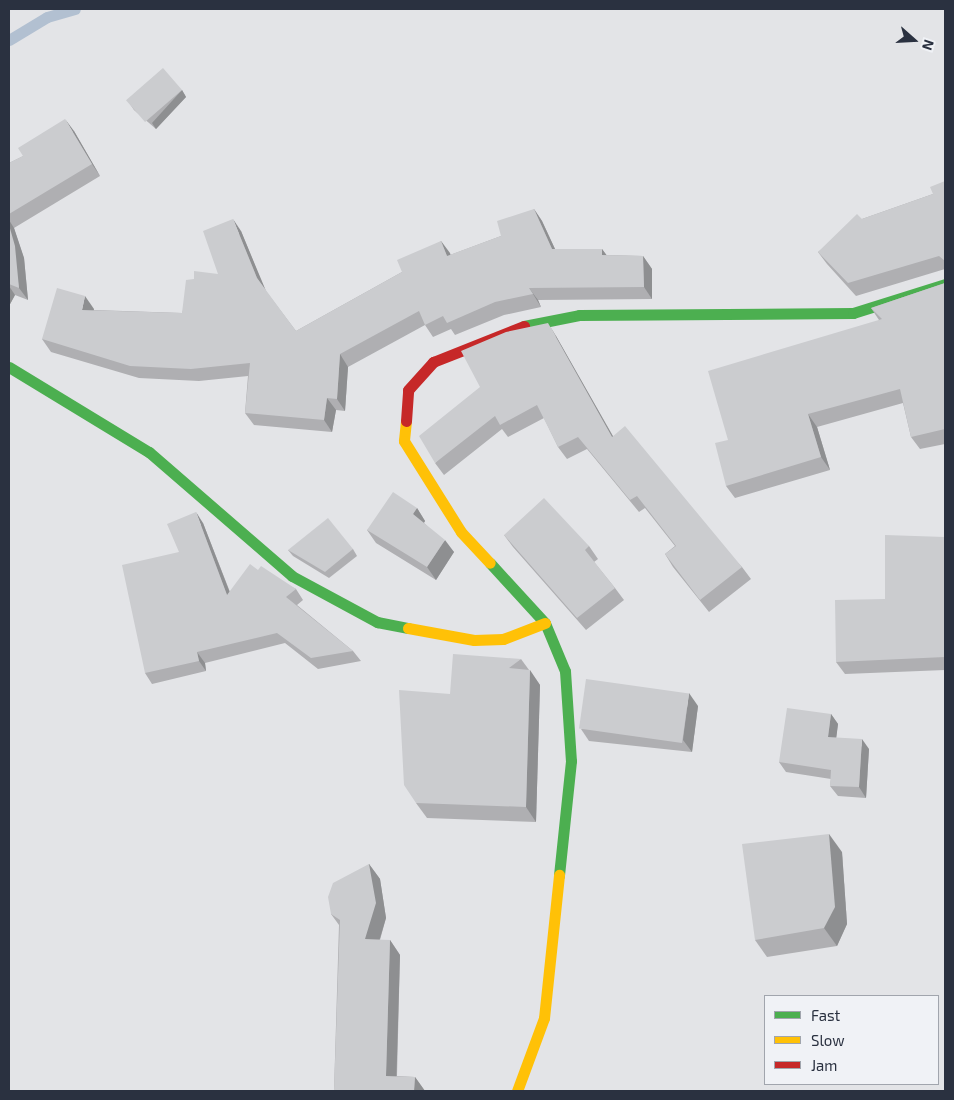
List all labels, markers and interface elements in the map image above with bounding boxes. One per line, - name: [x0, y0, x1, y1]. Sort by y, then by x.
- north arrow: [889, 15, 939, 65]
- text: N: [919, 37, 938, 53]
- legend: [764, 995, 939, 1085]
- text: Fast: [811, 1006, 840, 1024]
- text: Slow: [811, 1031, 845, 1049]
- text: Jam: [811, 1056, 837, 1074]

